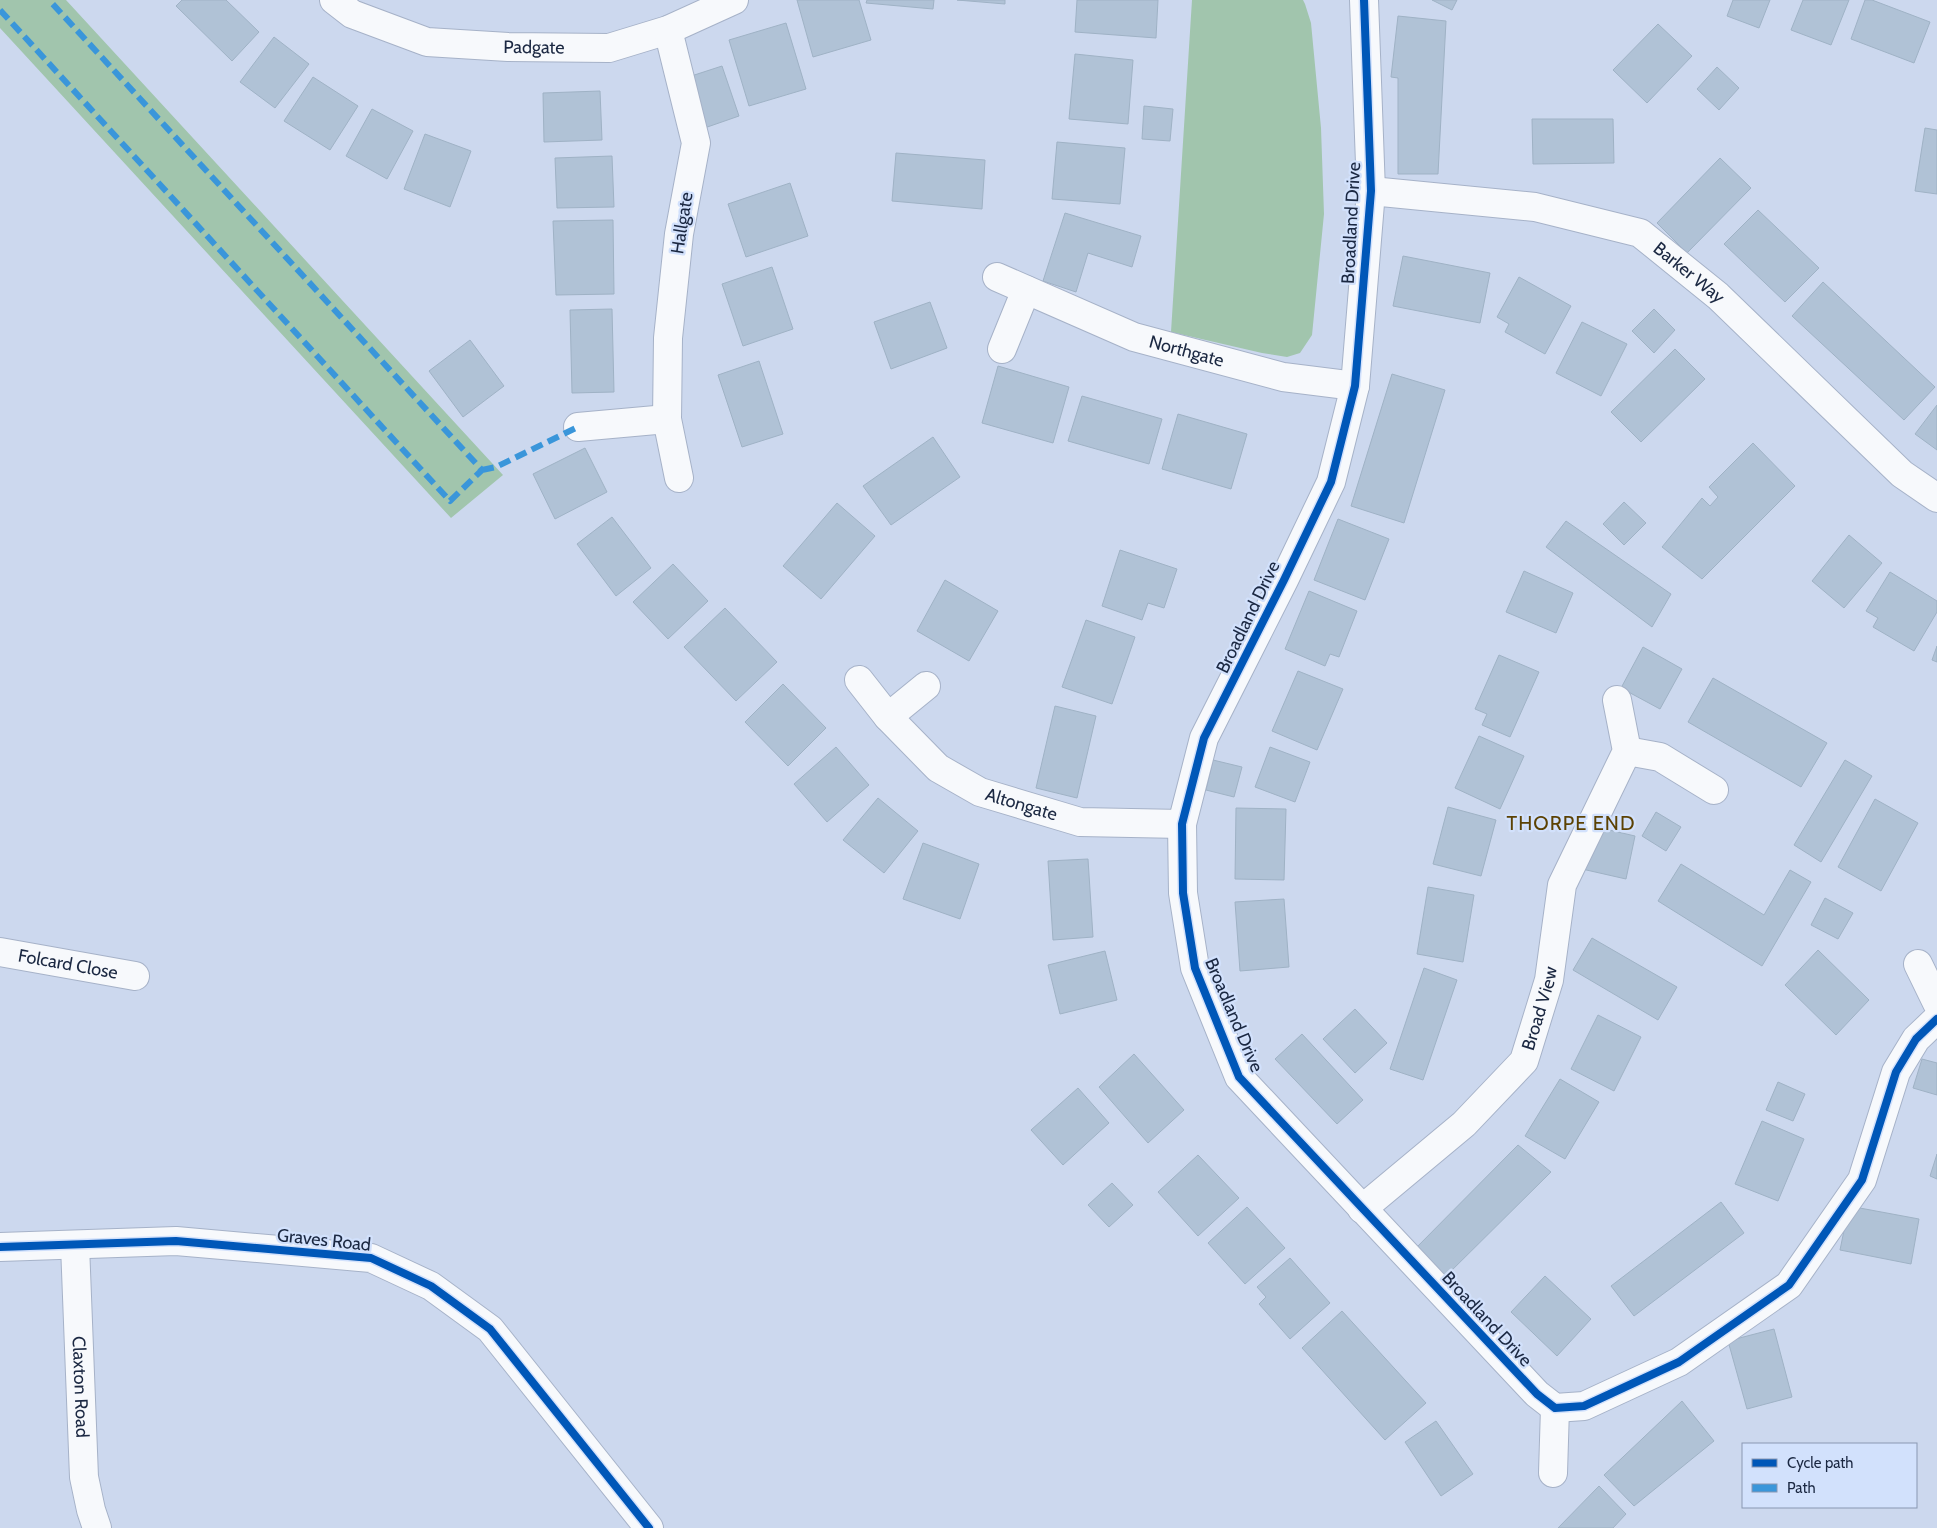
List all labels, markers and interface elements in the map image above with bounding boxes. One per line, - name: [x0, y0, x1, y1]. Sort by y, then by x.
- street label: Padgate: [503, 36, 565, 59]
- street label: Broadland Drive: [1337, 162, 1365, 284]
- street label: Hallgate: [666, 191, 698, 255]
- street label: Barker Way: [1649, 237, 1730, 308]
- street label: Northgate: [1147, 331, 1226, 372]
- street label: Broadland Drive: [1211, 557, 1285, 677]
- street label: Altongate: [983, 783, 1060, 826]
- district label: THORPE END: [1507, 811, 1635, 835]
- street label: Folcard Close: [16, 944, 120, 984]
- street label: Broadland Drive: [1200, 955, 1268, 1075]
- street label: Broad View: [1517, 965, 1562, 1053]
- street label: Graves Road: [276, 1224, 372, 1256]
- street label: Broadland Drive: [1437, 1267, 1537, 1371]
- street label: Claxton Road: [68, 1336, 93, 1438]
- legend: [1742, 1443, 1917, 1508]
- text: Cycle path: [1787, 1454, 1853, 1472]
- text: Path: [1787, 1479, 1816, 1497]

